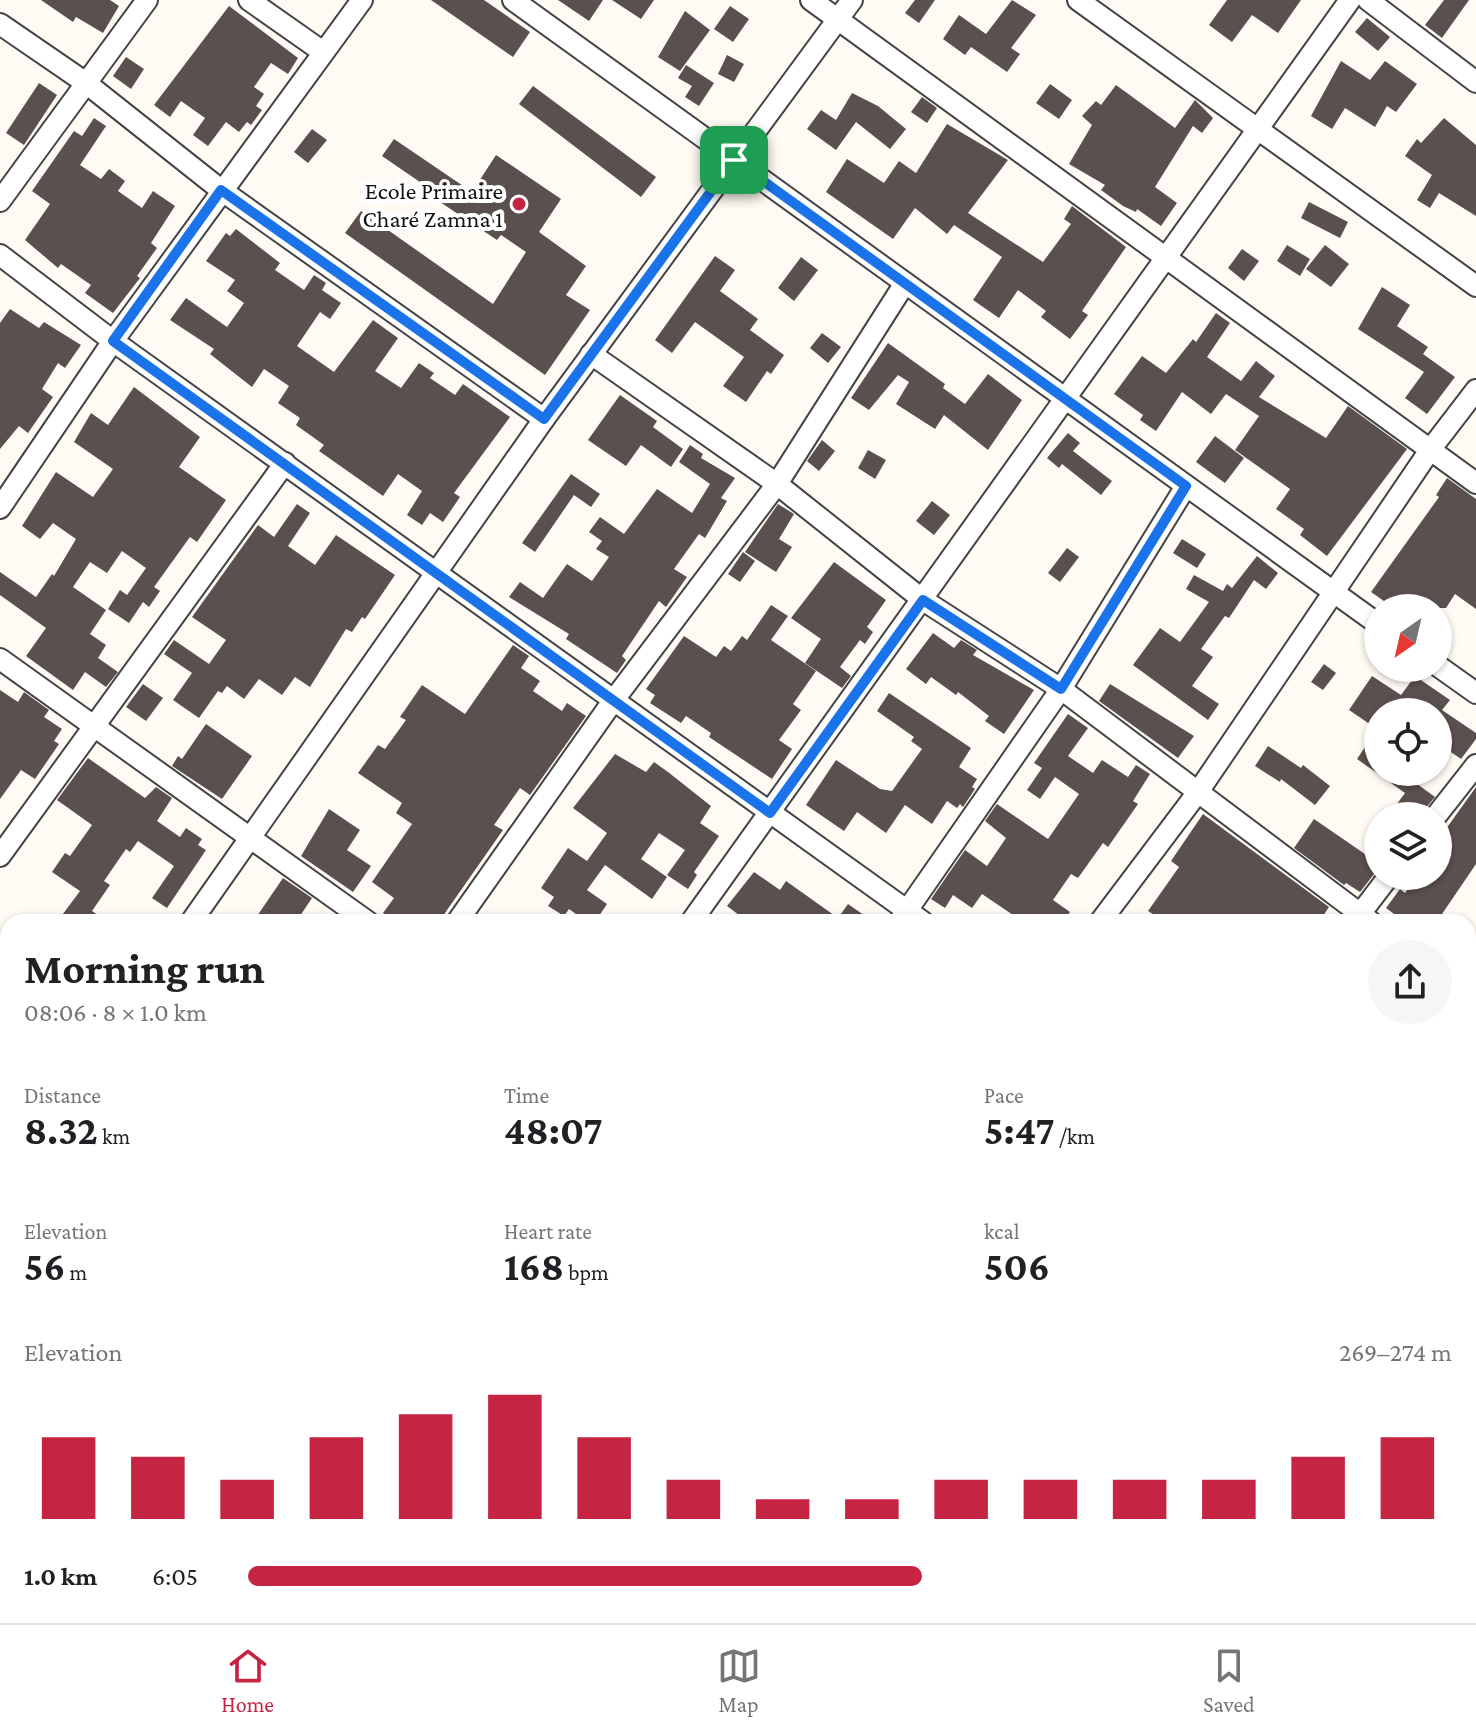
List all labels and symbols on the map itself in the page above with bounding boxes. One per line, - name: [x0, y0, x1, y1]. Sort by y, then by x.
- pin: [700, 126, 768, 194]
- place label: Ecole Primaire Charé Zamna 1: [362, 177, 503, 232]
- marker: Ecole Primaire Charé Zamna 1: [510, 195, 528, 213]
- north arrow: [1364, 594, 1452, 682]

